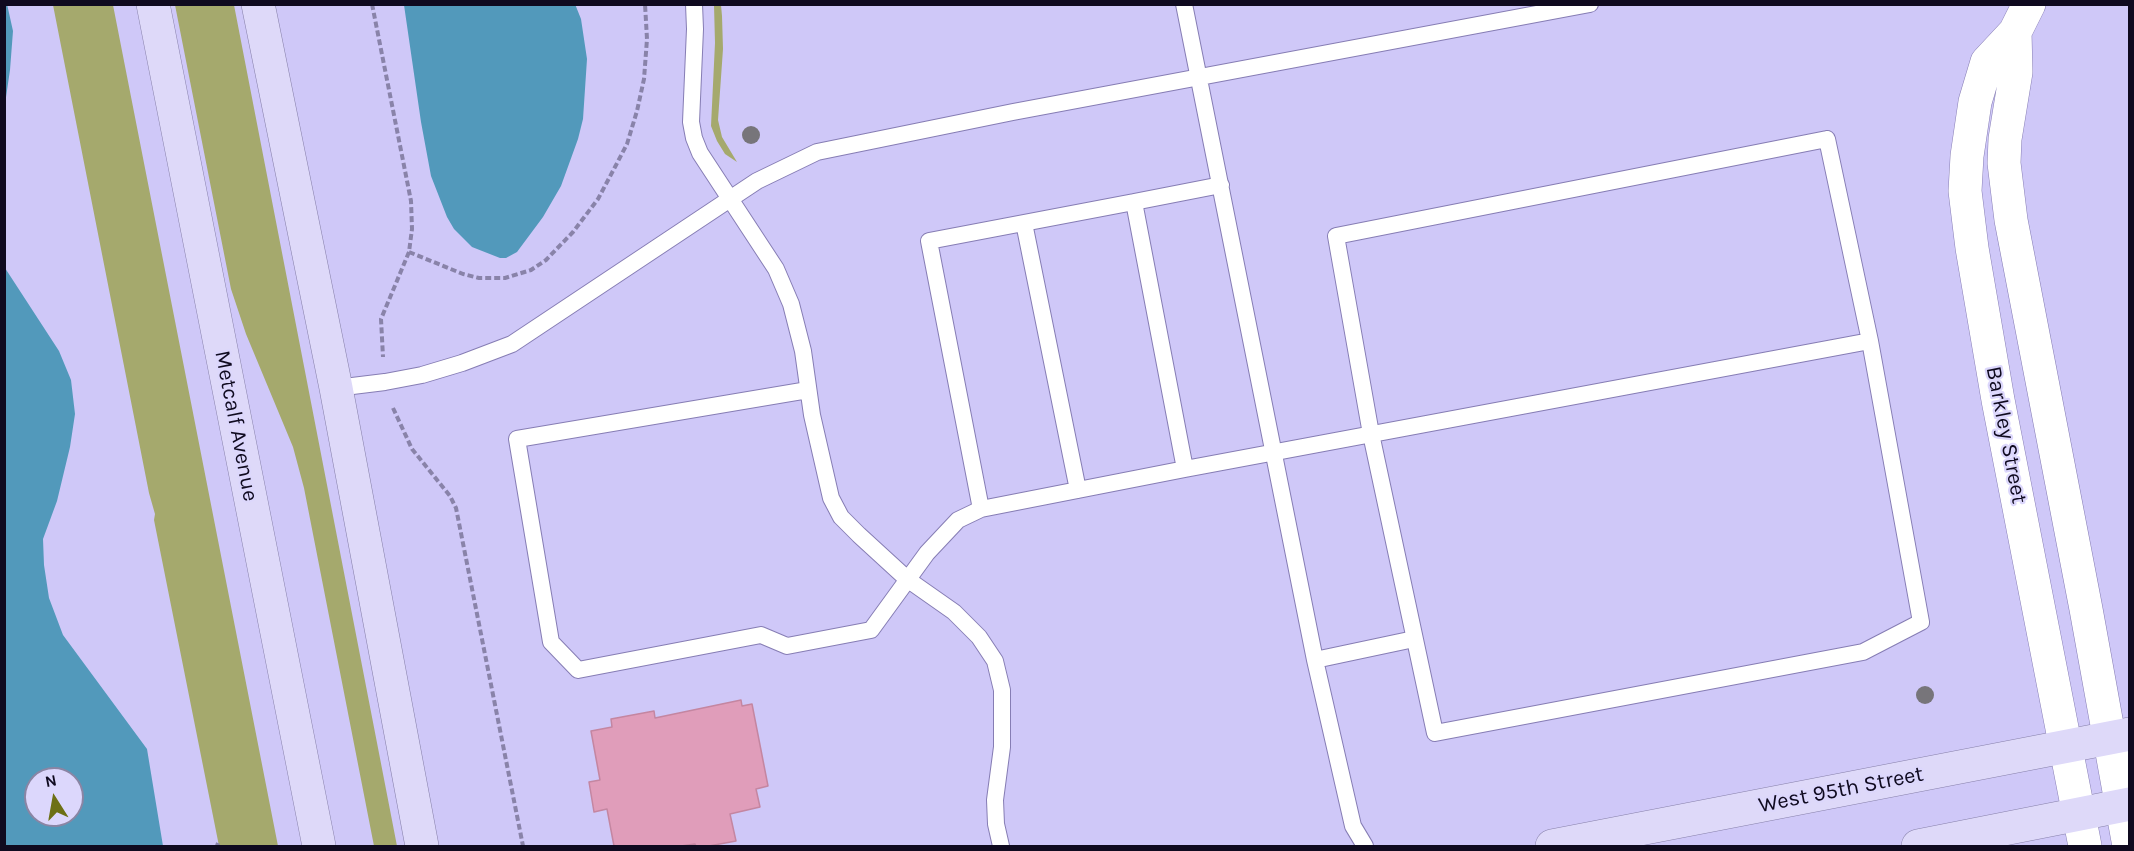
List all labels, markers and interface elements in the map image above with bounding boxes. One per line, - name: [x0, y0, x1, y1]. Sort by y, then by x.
- street label: Metcalf Avenue: [208, 348, 264, 504]
- street label: Barkley Street: [1980, 364, 2032, 506]
- street label: West 95th Street: [1756, 761, 1926, 819]
- north arrow: [24, 767, 84, 827]
- text: N: [43, 770, 58, 791]

